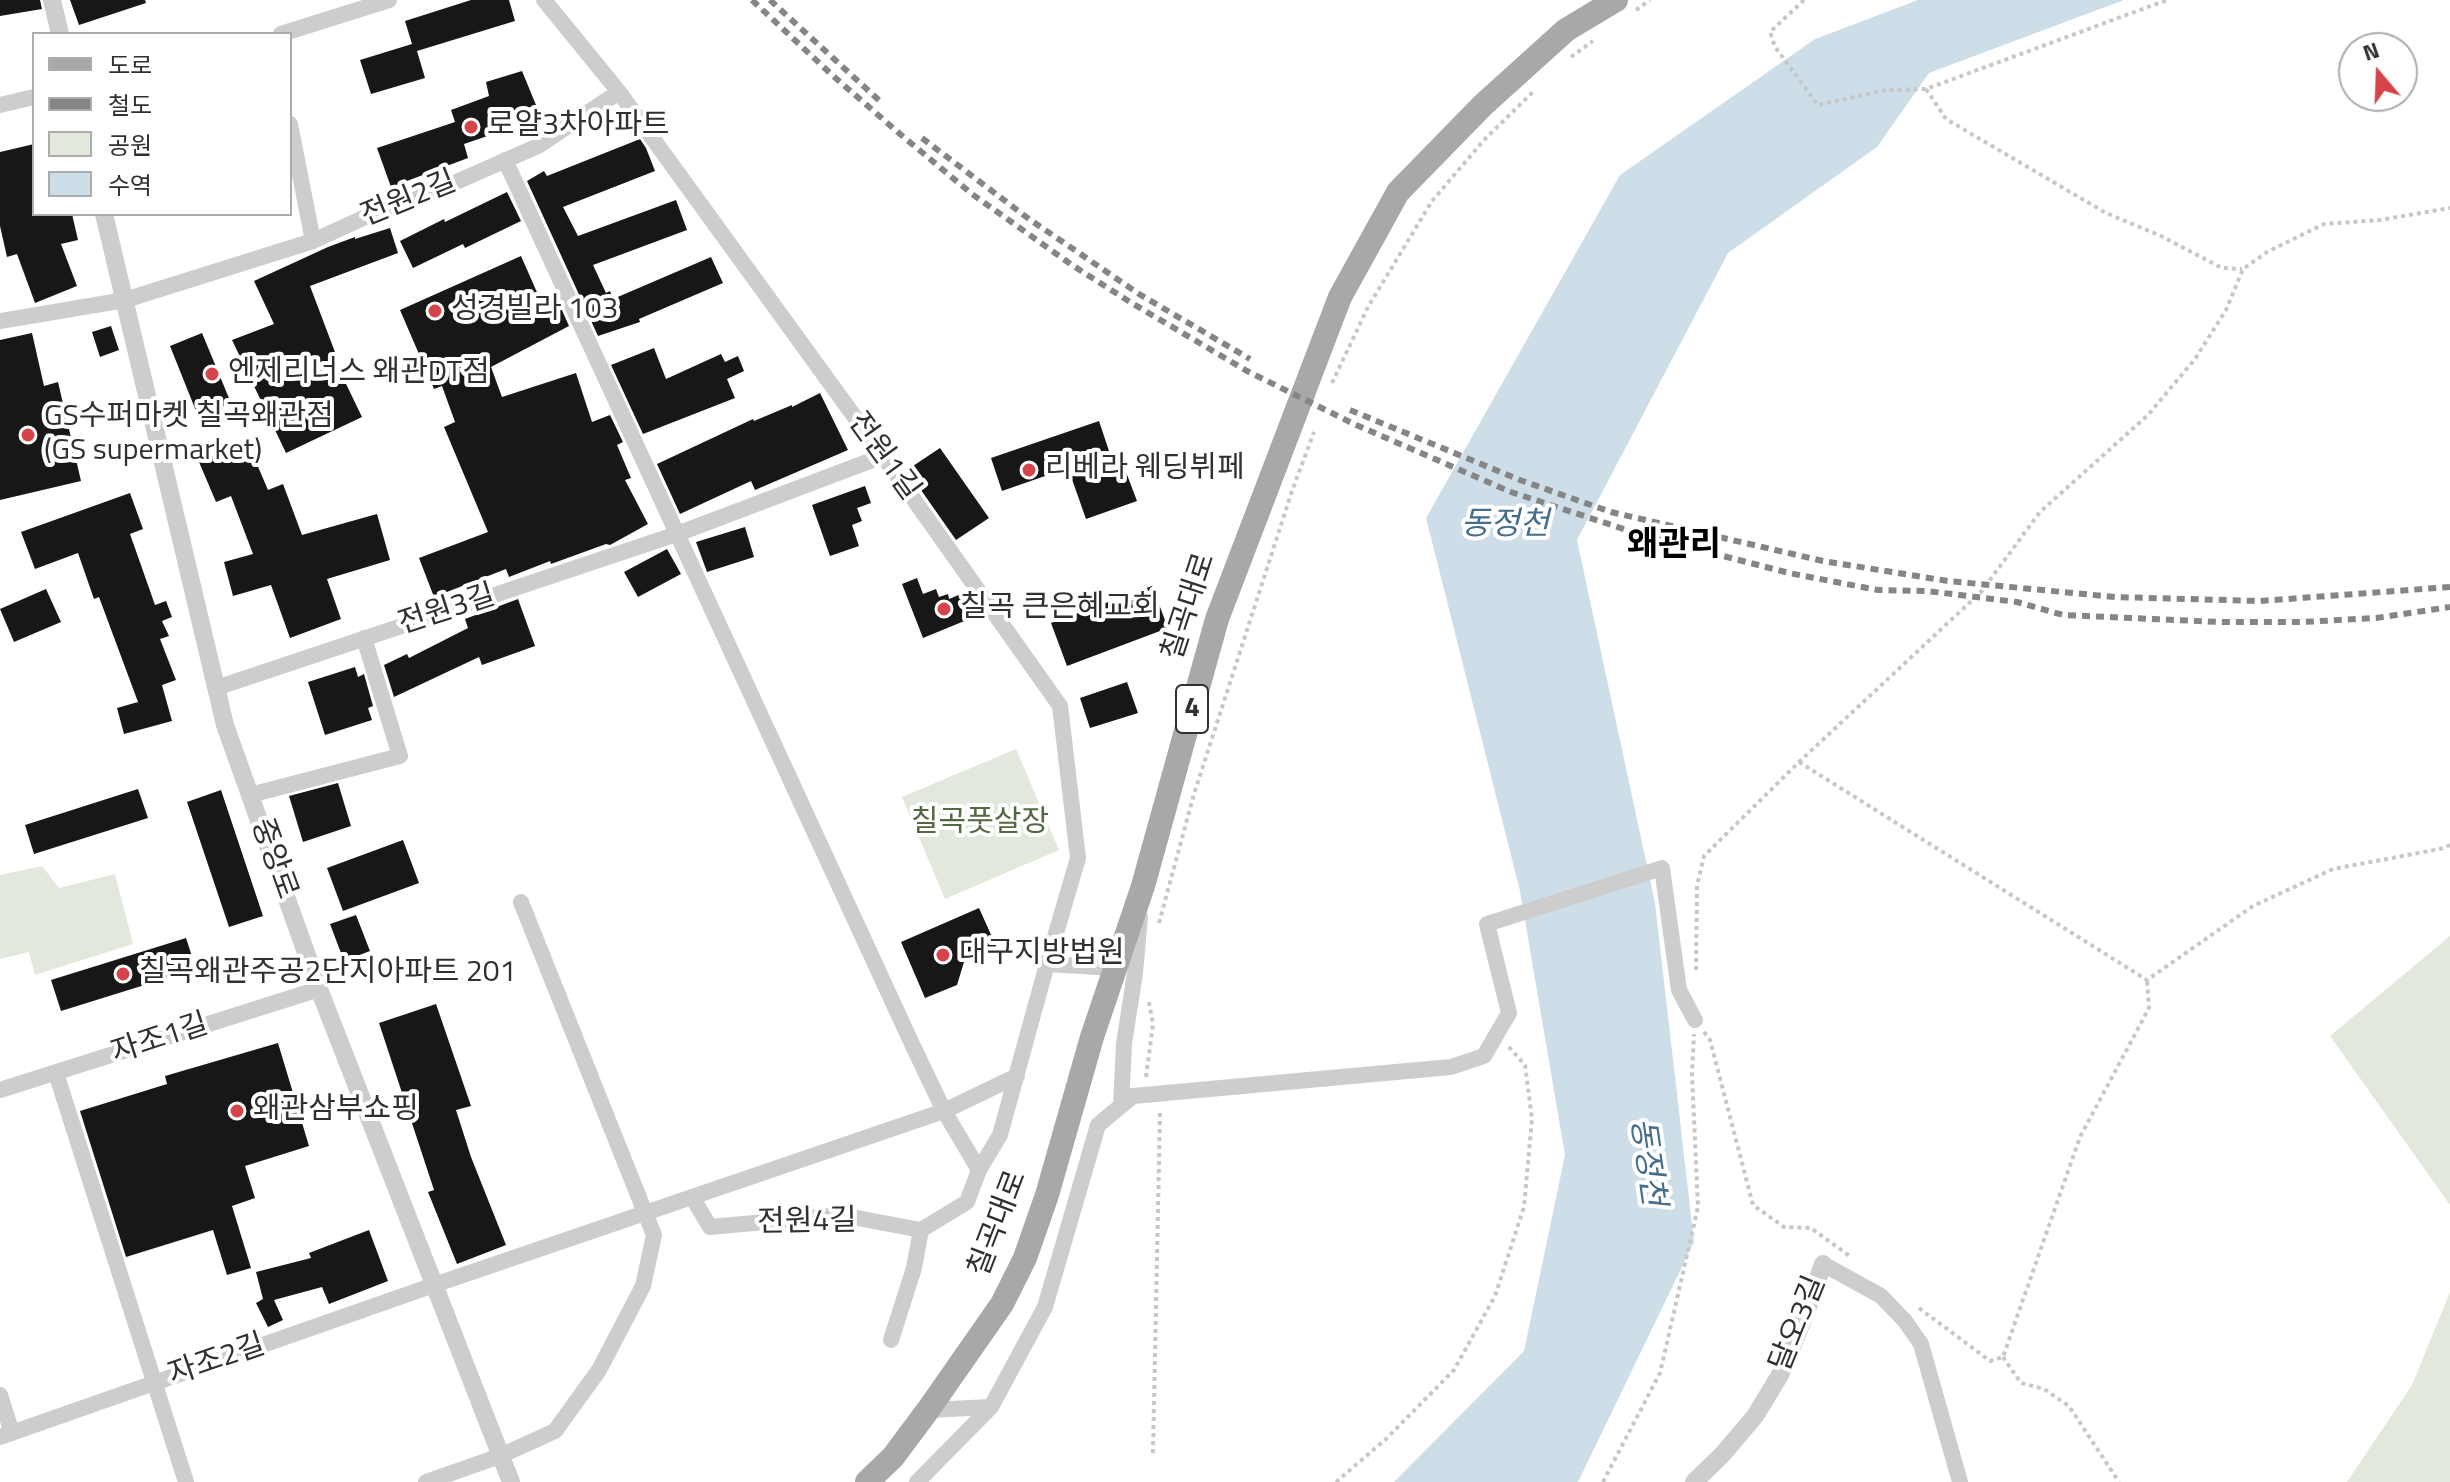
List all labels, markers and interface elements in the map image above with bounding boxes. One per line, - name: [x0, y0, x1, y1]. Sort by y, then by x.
- legend: [32, 32, 292, 216]
- north arrow: [2338, 32, 2418, 112]
- text: N: [2358, 33, 2384, 70]
- text: 도로: [108, 47, 152, 83]
- text: 철도: [108, 87, 152, 123]
- place label: 로얄3차아파트: [487, 109, 669, 145]
- marker: 로얄3차아파트: [462, 118, 480, 136]
- text: 공원: [108, 127, 152, 163]
- street label: 전원2길: [356, 165, 462, 235]
- text: 수역: [108, 167, 152, 203]
- place label: 성경빌라 103: [451, 293, 618, 329]
- marker: 성경빌라 103: [426, 302, 444, 320]
- place label: 엔제리너스 왜관DT점: [228, 356, 490, 392]
- marker: 엔제리너스 왜관DT점: [203, 365, 221, 383]
- place label: GS수퍼마켓 칠곡왜관점 (GS supermarket): [44, 400, 334, 470]
- street label: 전원1길: [839, 406, 927, 508]
- marker: GS수퍼마켓 칠곡왜관점 (GS supermarket): [19, 426, 37, 444]
- place label: 리베라 웨딩뷔페: [1045, 452, 1245, 488]
- marker: 리베라 웨딩뷔페: [1020, 461, 1038, 479]
- water label: 동정천: [1461, 507, 1549, 545]
- district label: 왜관리: [1627, 527, 1721, 567]
- street label: 칠곡대로: [1156, 549, 1224, 665]
- street label: 전원3길: [394, 578, 500, 644]
- place label: 칠곡 큰은혜교회: [960, 591, 1160, 627]
- marker: 칠곡 큰은혜교회: [935, 600, 953, 618]
- road number: 4: [1176, 685, 1208, 733]
- park label: 칠곡풋살장: [911, 806, 1049, 842]
- street label: 중앙로: [242, 814, 304, 904]
- place label: 대구지방법원: [959, 937, 1125, 973]
- marker: 대구지방법원: [934, 946, 952, 964]
- place label: 칠곡왜관주공2단지아파트 201: [139, 956, 516, 992]
- marker: 칠곡왜관주공2단지아파트 201: [114, 965, 132, 983]
- street label: 자조1길: [107, 1007, 213, 1073]
- place label: 왜관삼부쇼핑: [253, 1093, 419, 1129]
- marker: 왜관삼부쇼핑: [228, 1102, 246, 1120]
- water label: 동정천: [1621, 1116, 1671, 1208]
- street label: 칠곡대로: [962, 1166, 1036, 1282]
- street label: 전원4길: [757, 1204, 857, 1242]
- street label: 달오3길: [1764, 1271, 1834, 1377]
- street label: 자조2길: [164, 1328, 270, 1394]

